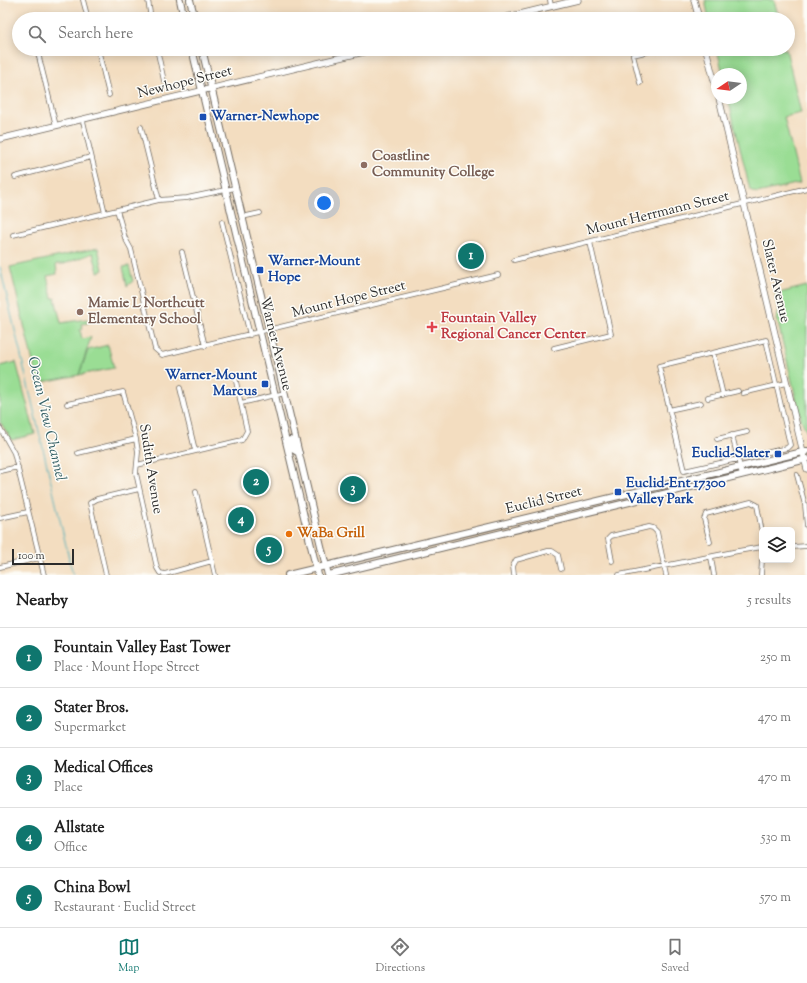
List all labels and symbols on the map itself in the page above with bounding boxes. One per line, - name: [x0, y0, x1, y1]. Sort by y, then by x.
- street label: Newhope Street: [136, 62, 235, 104]
- north arrow: [711, 68, 747, 104]
- place label: Warner-Newhope: [211, 107, 320, 127]
- marker: Warner-Newhope: [198, 112, 208, 122]
- place label: Coastline Community College: [372, 147, 495, 183]
- marker: Coastline Community College: [359, 160, 369, 170]
- street label: Mount Herrmann Street: [585, 187, 731, 241]
- your location: [314, 193, 334, 213]
- street label: Slater Avenue: [756, 237, 794, 325]
- pin: 1: [458, 241, 484, 271]
- place label: Warner-Mount Hope: [268, 252, 360, 288]
- marker: Warner-Mount Hope: [255, 265, 265, 275]
- street label: Mount Hope Street: [290, 276, 408, 324]
- place label: Mamie L Northcutt Elementary School: [88, 294, 205, 330]
- street label: Warner Avenue: [254, 295, 296, 393]
- marker: Mamie L Northcutt Elementary School: [75, 307, 85, 317]
- place label: Fountain Valley Regional Cancer Center: [441, 309, 587, 345]
- marker: Fountain Valley Regional Cancer Center: [426, 321, 438, 333]
- water label: Ocean View Channel: [21, 355, 71, 484]
- place label: Warner-Mount Marcus: [165, 366, 257, 402]
- marker: Warner-Mount Marcus: [260, 379, 270, 389]
- street label: Sudith Avenue: [133, 422, 167, 516]
- place label: Euclid-Slater: [692, 444, 771, 464]
- marker: Euclid-Slater: [773, 449, 783, 459]
- pin: 2: [243, 467, 269, 497]
- pin: 3: [340, 474, 366, 504]
- place label: Euclid-Ent 17300 Valley Park: [626, 474, 726, 510]
- street label: Euclid Street: [504, 482, 584, 520]
- marker: Euclid-Ent 17300 Valley Park: [613, 487, 623, 497]
- pin: 4: [228, 505, 254, 535]
- place label: WaBa Grill: [297, 524, 365, 544]
- marker: WaBa Grill: [284, 529, 294, 539]
- pin: 5: [256, 535, 282, 565]
- scale bar: [12, 547, 74, 566]

